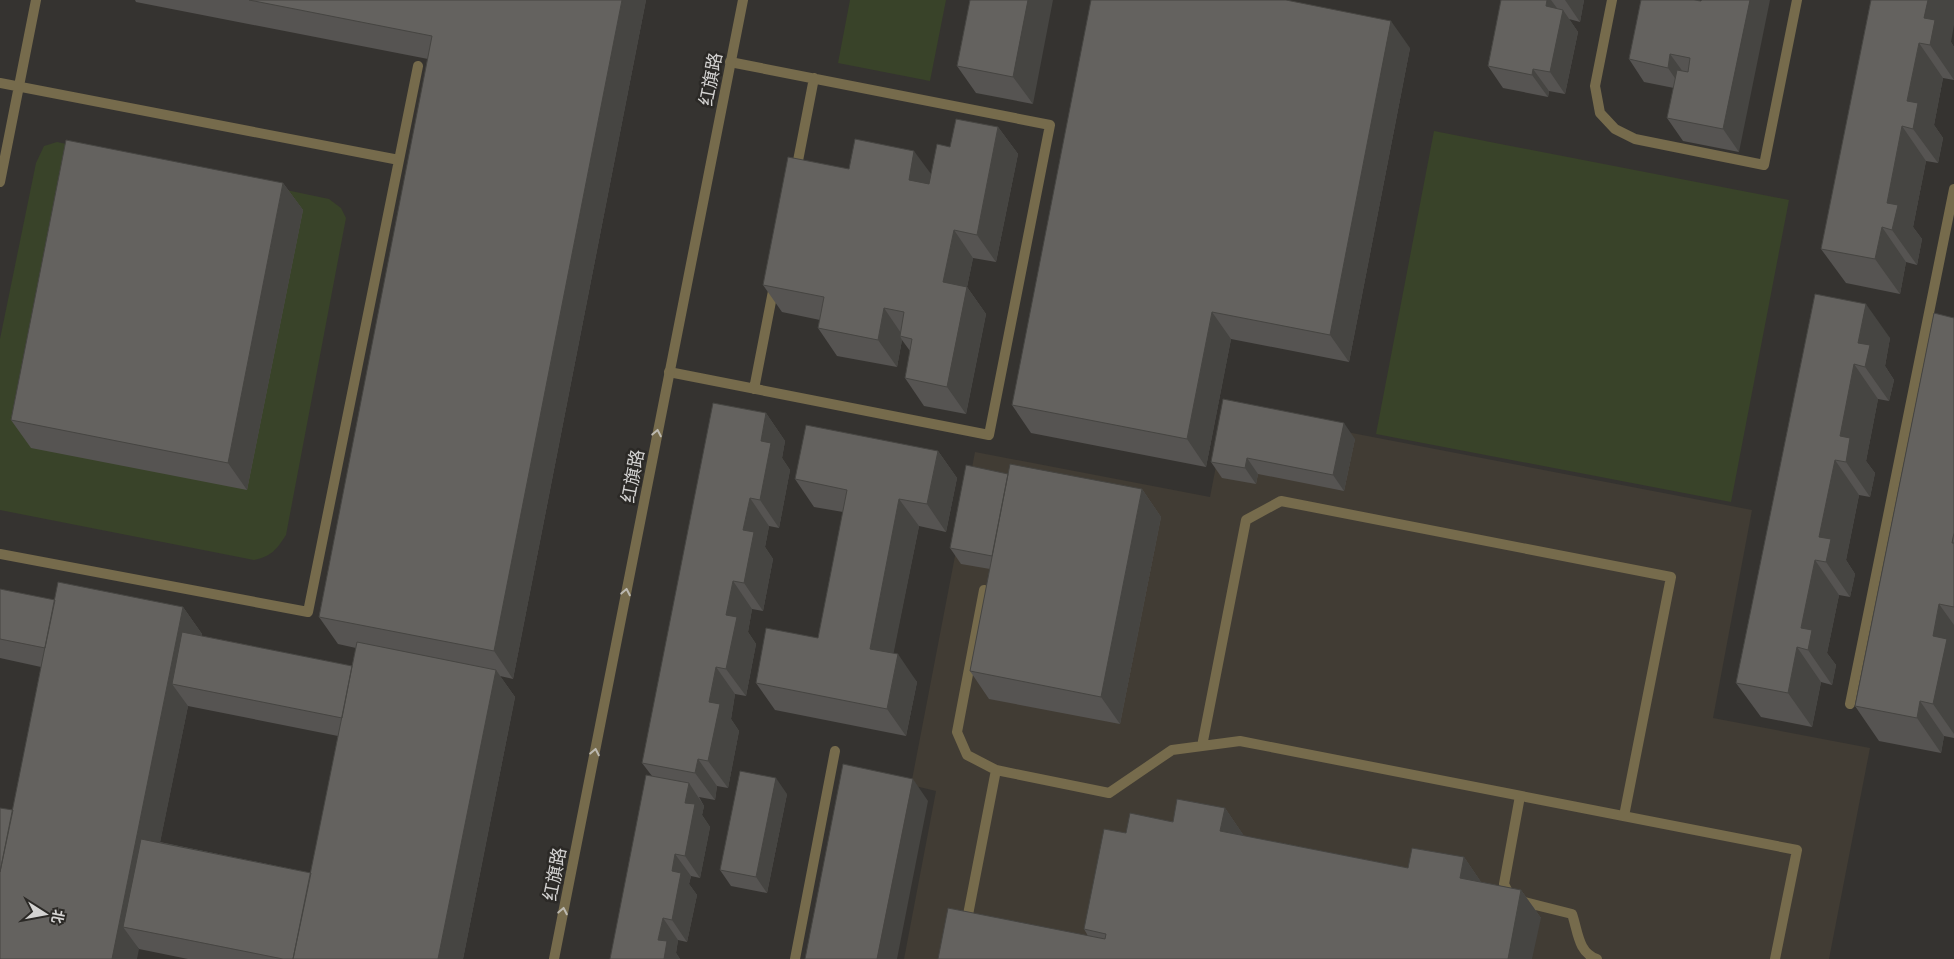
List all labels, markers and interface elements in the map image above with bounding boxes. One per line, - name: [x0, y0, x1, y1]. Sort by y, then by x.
- street label: 红旗路: [693, 50, 727, 108]
- one-way arrow: [652, 428, 662, 437]
- street label: 红旗路: [615, 447, 649, 505]
- one-way arrow: [620, 588, 631, 597]
- one-way arrow: [589, 747, 599, 756]
- street label: 红旗路: [537, 845, 571, 903]
- north arrow: [20, 889, 70, 939]
- one-way arrow: [558, 907, 568, 916]
- text: 北: [48, 908, 69, 925]

